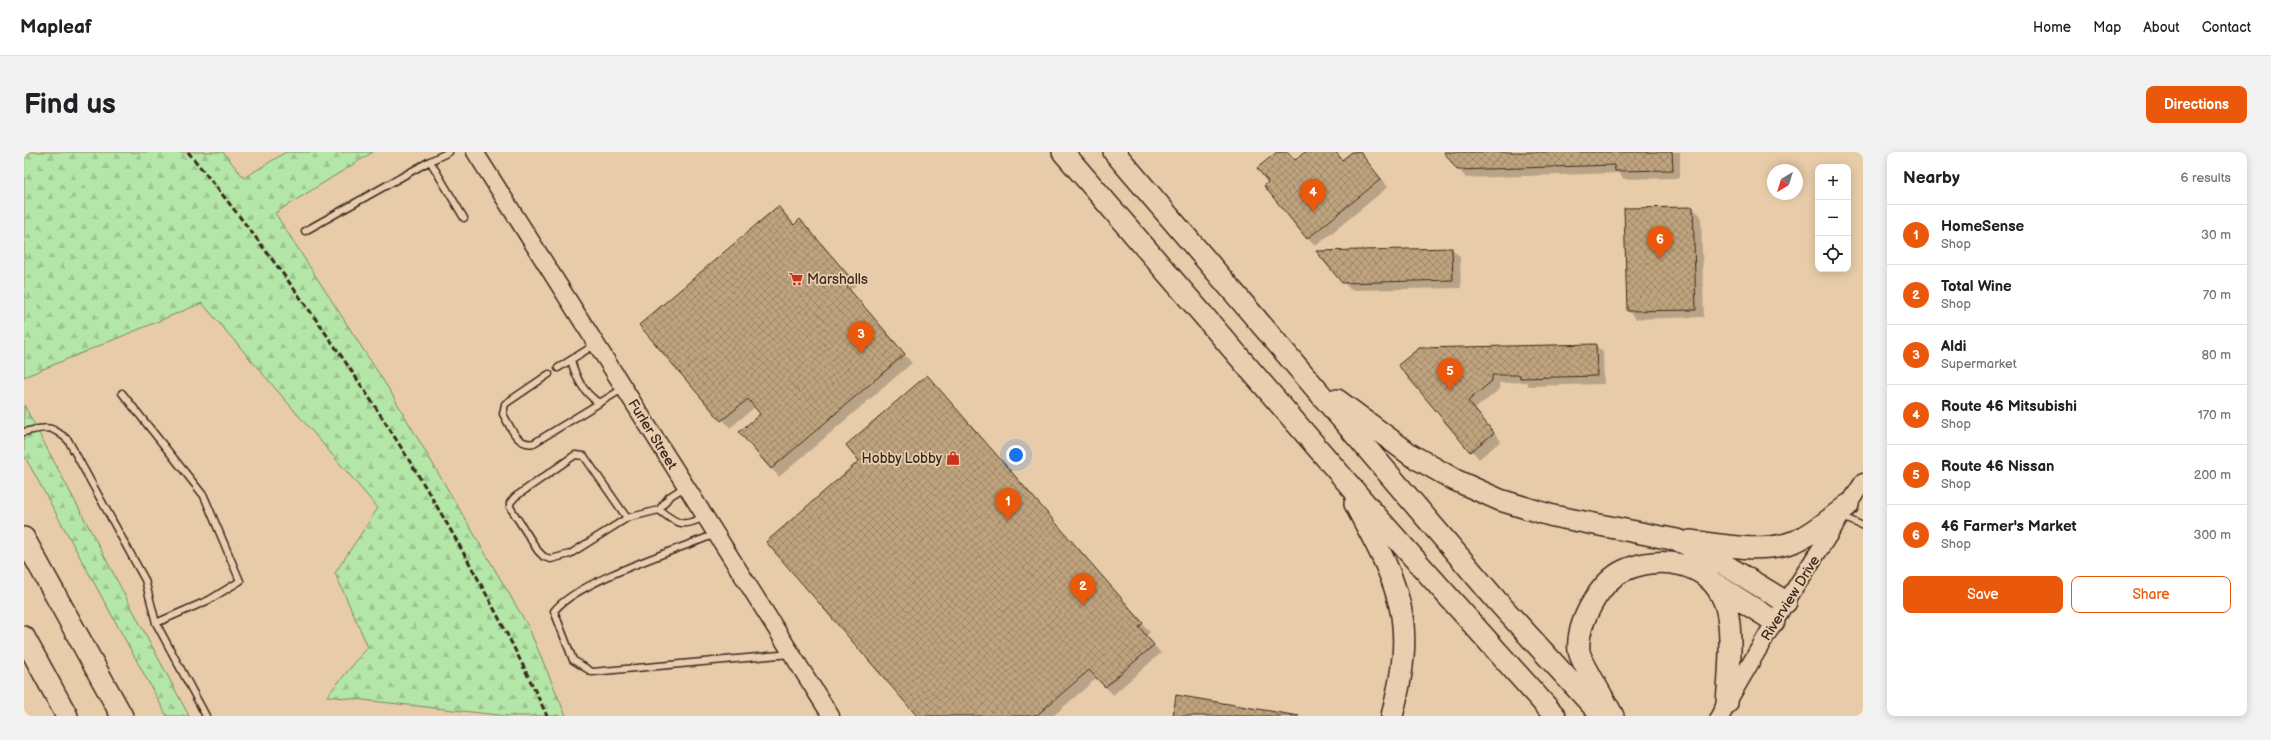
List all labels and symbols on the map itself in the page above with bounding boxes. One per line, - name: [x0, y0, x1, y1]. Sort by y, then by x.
- north arrow: [1767, 164, 1803, 200]
- pin: 4: [1300, 179, 1326, 212]
- pin: 6: [1647, 226, 1673, 259]
- supermarket icon: Marshalls: [788, 271, 804, 287]
- place label: Marshalls: [807, 271, 868, 288]
- pin: 3: [848, 321, 874, 354]
- pin: 5: [1437, 358, 1463, 391]
- street label: Furler Street: [624, 396, 681, 473]
- your location: [1006, 445, 1026, 465]
- place label: Hobby Lobby: [862, 450, 943, 467]
- shop icon: Hobby Lobby: [945, 450, 961, 466]
- pin: 1: [995, 488, 1021, 521]
- street label: Riverview Drive: [1757, 553, 1823, 644]
- pin: 2: [1070, 573, 1096, 606]

